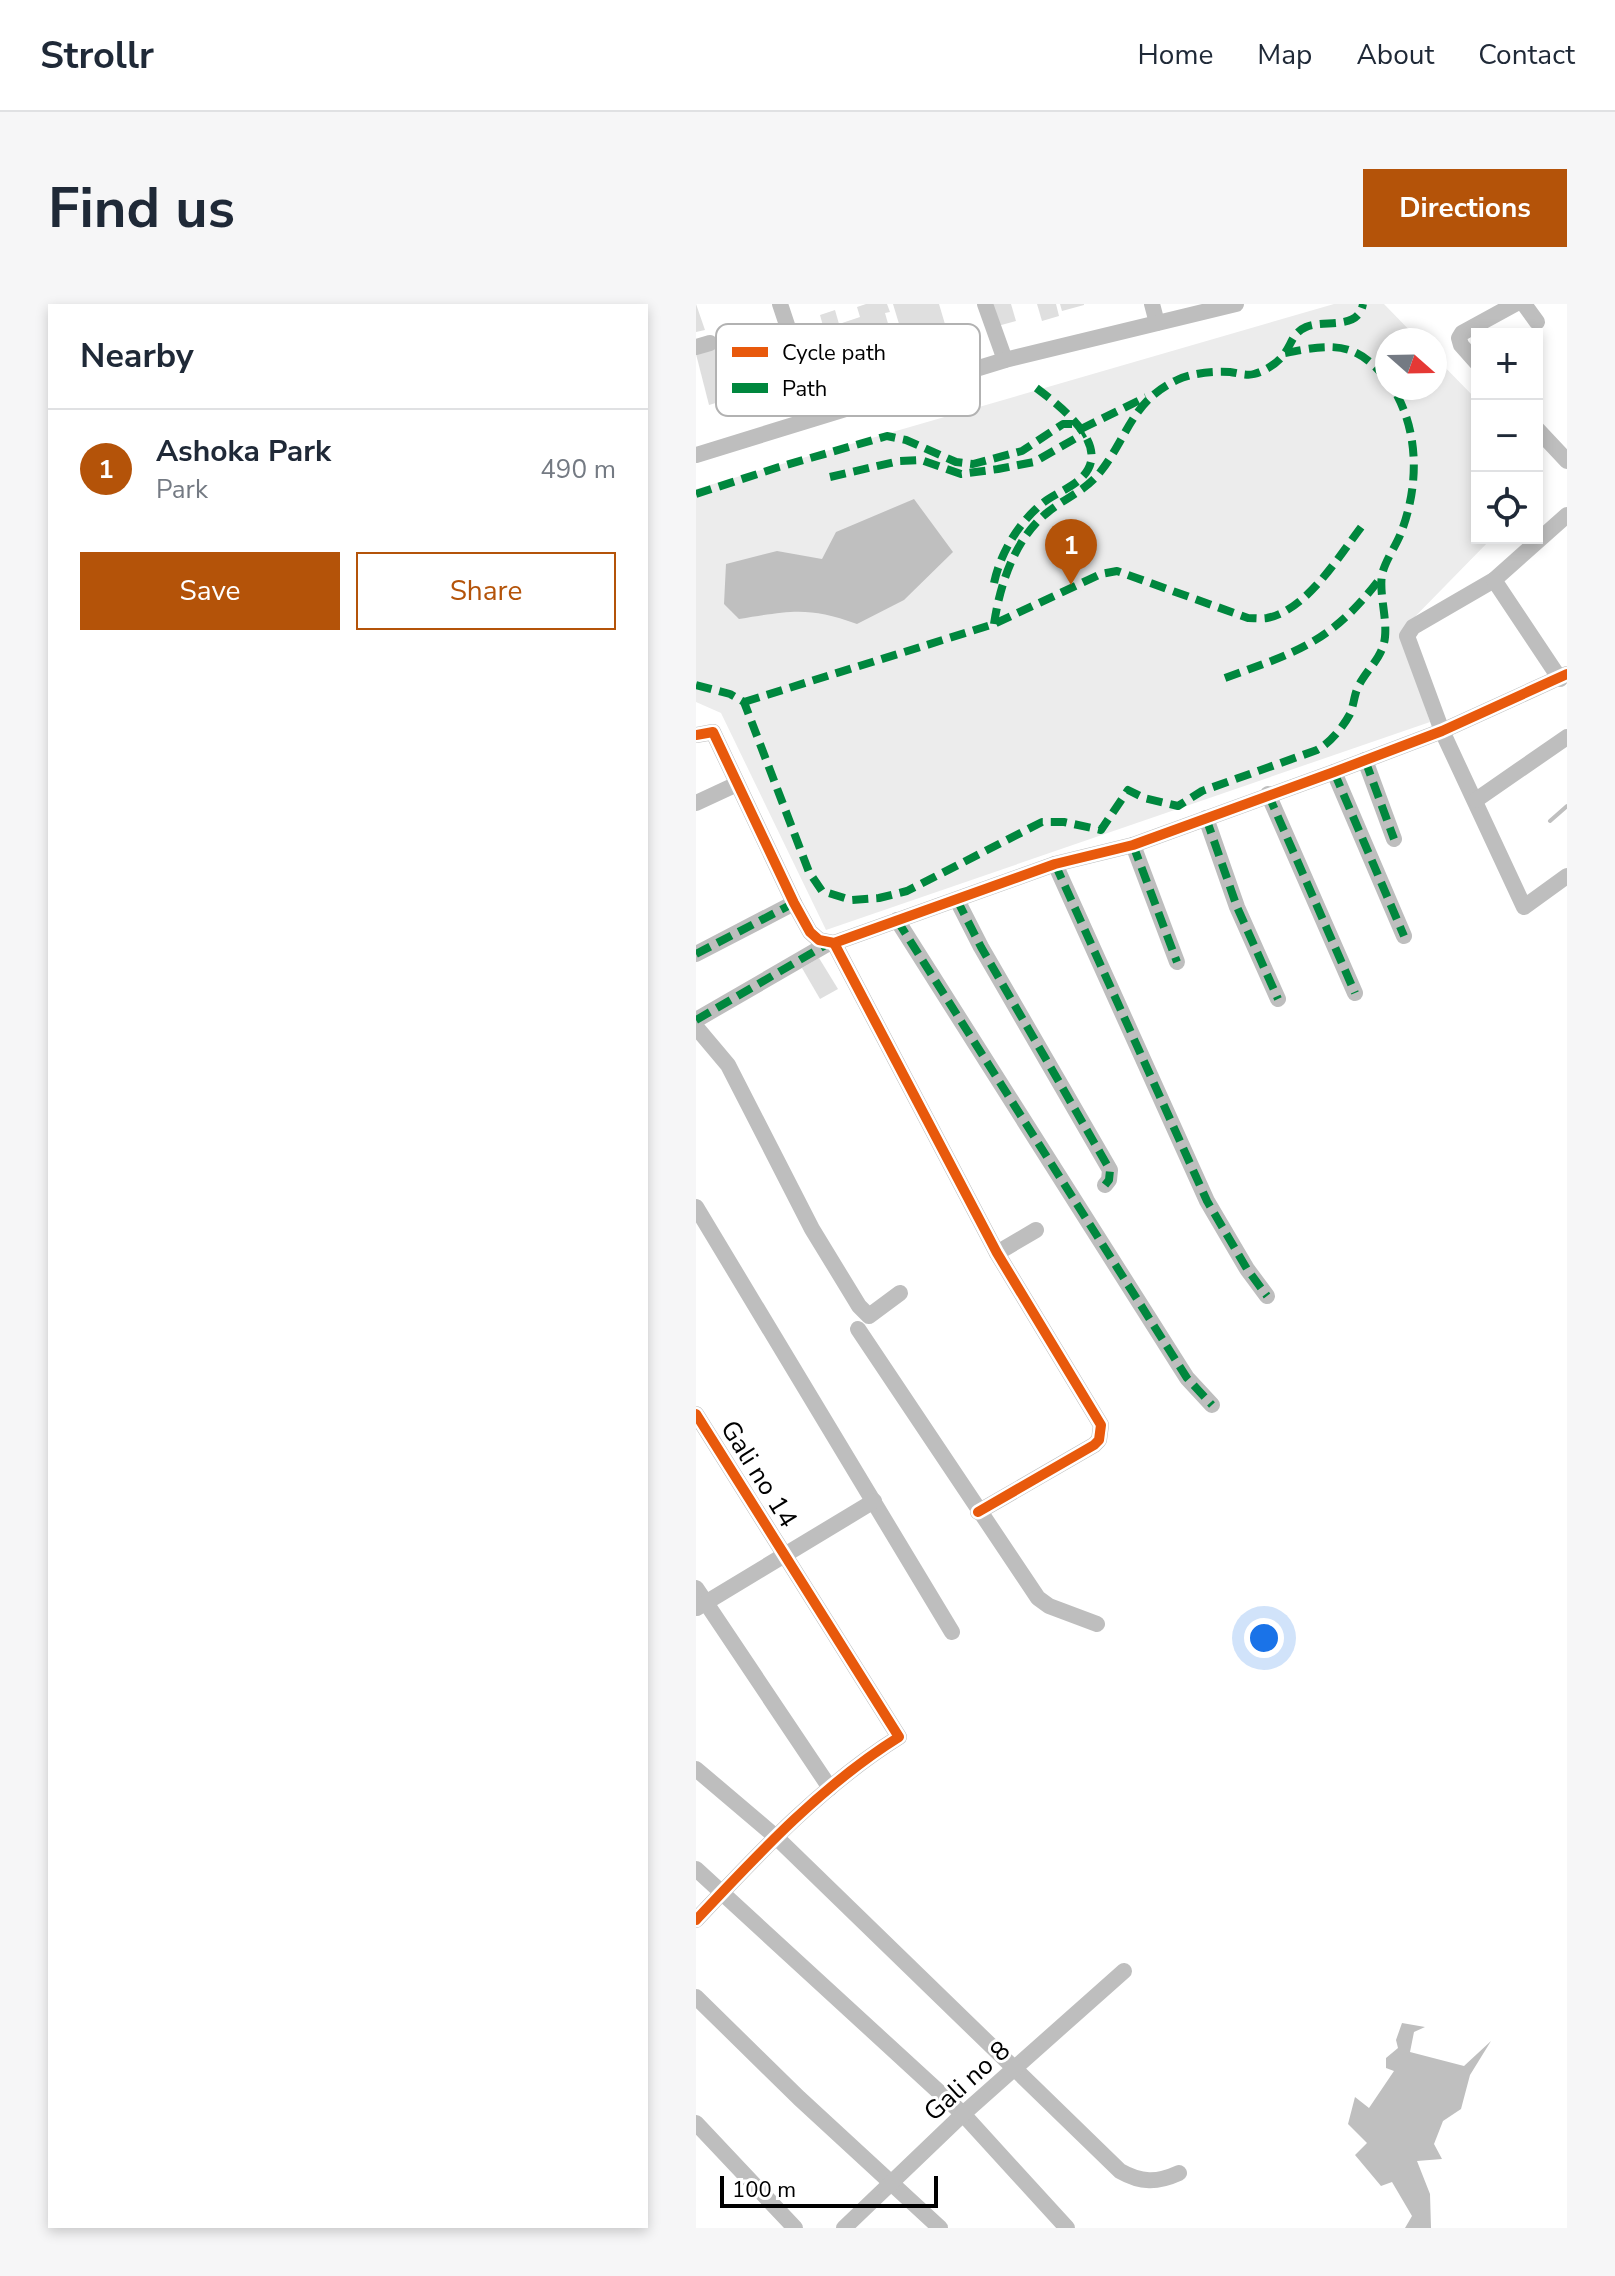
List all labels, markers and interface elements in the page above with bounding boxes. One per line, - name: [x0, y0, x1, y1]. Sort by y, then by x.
- text: Strollr: [40, 30, 154, 81]
- text: Home: [1138, 36, 1213, 74]
- text: Map: [1257, 36, 1312, 74]
- text: About: [1356, 36, 1434, 74]
- text: Contact: [1478, 36, 1575, 74]
- button: Directions: [1363, 169, 1567, 247]
- text: Find us: [48, 170, 235, 247]
- legend: [716, 324, 980, 416]
- north arrow: [1375, 328, 1447, 400]
- map controls: [1471, 328, 1543, 544]
- button: +: [1471, 328, 1543, 400]
- text: Nearby: [80, 333, 194, 379]
- text: Cycle path: [782, 338, 886, 368]
- text: Path: [782, 374, 827, 404]
- button: −: [1471, 400, 1543, 472]
- text: Ashoka Park: [156, 431, 331, 472]
- text: 1: [98, 452, 114, 487]
- text: 490 m: [540, 452, 616, 487]
- text: Park: [156, 472, 208, 507]
- button: locate: [1471, 472, 1543, 544]
- pin: 1: [1045, 519, 1097, 585]
- button: Save: [80, 552, 340, 630]
- button: Share: [356, 552, 616, 630]
- street label: Gali no 14: [712, 1414, 806, 1534]
- your location: [1244, 1618, 1284, 1658]
- street label: Gali no 8: [916, 2033, 1018, 2129]
- scale bar: [720, 2172, 938, 2208]
- text: 100 m: [732, 2175, 796, 2205]

